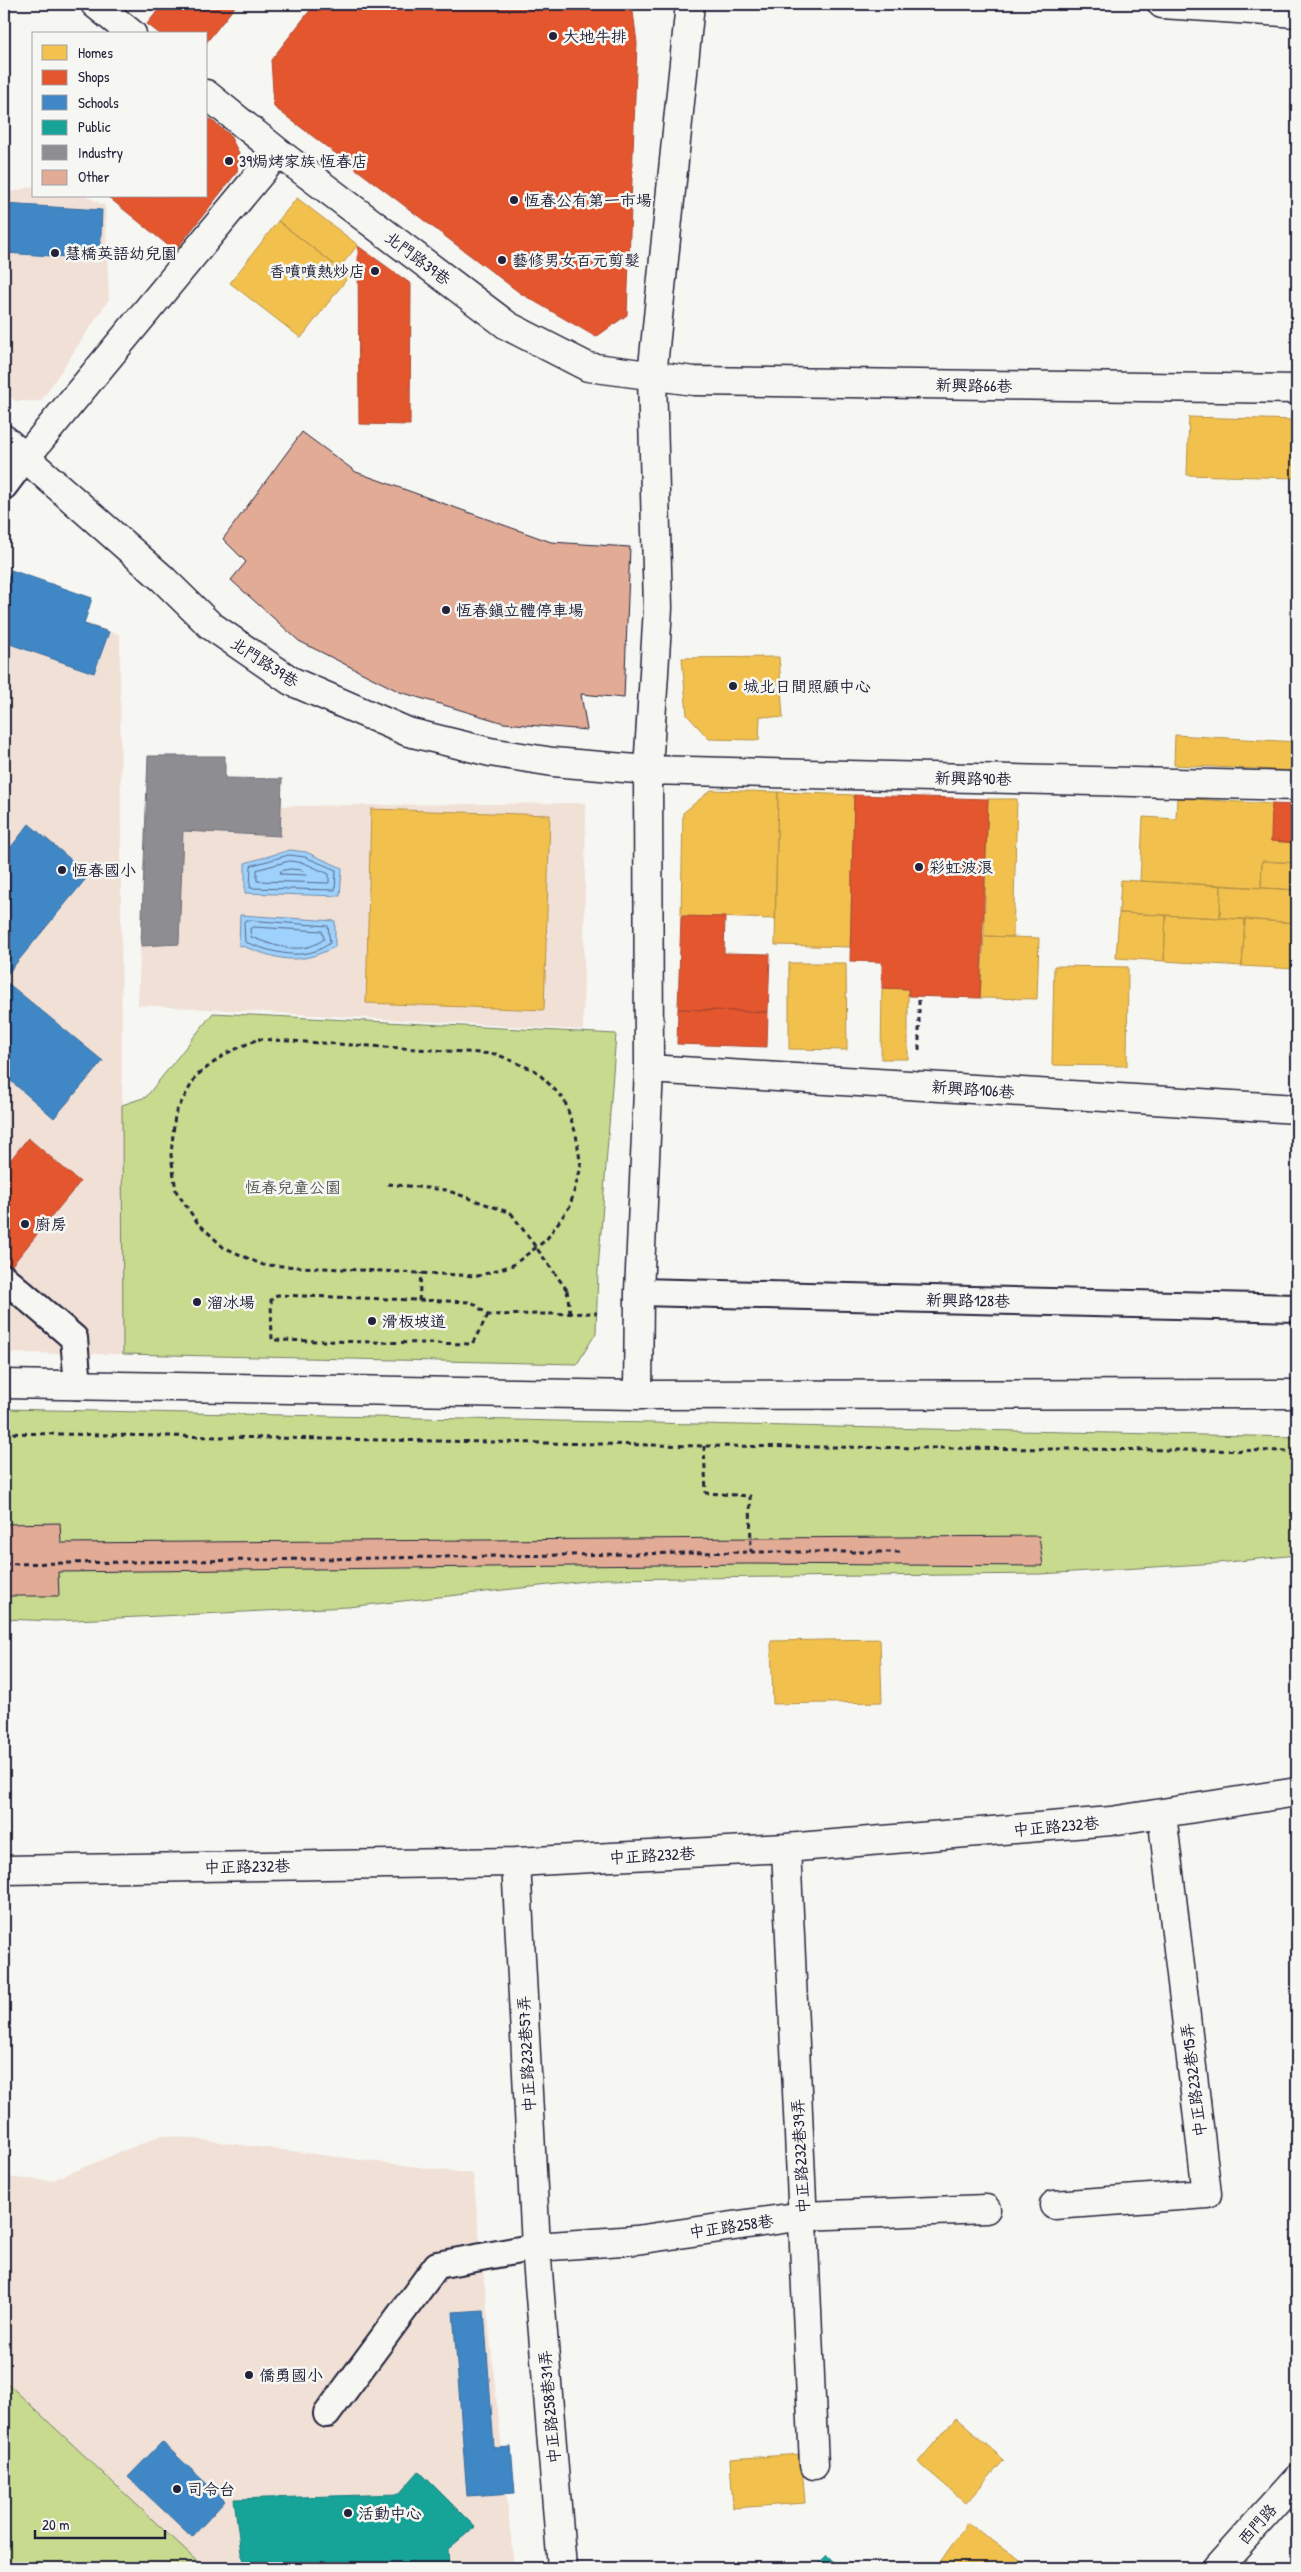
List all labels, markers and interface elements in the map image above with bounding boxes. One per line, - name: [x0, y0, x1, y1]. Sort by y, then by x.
- place label: 大地牛排: [563, 25, 627, 47]
- marker: 大地牛排: [547, 30, 559, 42]
- legend: [32, 32, 208, 198]
- text: Homes: [78, 42, 113, 63]
- text: Shops: [78, 66, 110, 87]
- text: Schools: [78, 92, 119, 113]
- text: Public: [78, 116, 111, 137]
- text: Industry: [78, 142, 123, 163]
- place label: 39焗烤家族 恆春店: [239, 150, 368, 172]
- marker: 39焗烤家族 恆春店: [223, 155, 235, 167]
- text: Other: [78, 166, 110, 187]
- place label: 恆春公有第一市場: [524, 189, 652, 211]
- marker: 恆春公有第一市場: [508, 194, 520, 206]
- street label: 北門路39巷: [381, 226, 455, 290]
- place label: 慧橋英語幼兒園: [65, 242, 177, 264]
- marker: 慧橋英語幼兒園: [49, 247, 61, 259]
- place label: 藝修男女百元剪髮: [512, 249, 640, 271]
- marker: 藝修男女百元剪髮: [496, 254, 508, 266]
- place label: 香噴噴熱炒店: [269, 260, 365, 282]
- marker: 香噴噴熱炒店: [369, 265, 381, 277]
- street label: 新興路66巷: [935, 373, 1013, 397]
- place label: 恆春鎮立體停車場: [456, 599, 584, 621]
- marker: 恆春鎮立體停車場: [440, 604, 452, 616]
- street label: 北門路39巷: [227, 632, 303, 692]
- place label: 城北日間照顧中心: [743, 675, 871, 697]
- marker: 城北日間照顧中心: [727, 680, 739, 692]
- street label: 新興路90巷: [934, 766, 1012, 790]
- place label: 彩虹波浪: [929, 856, 993, 878]
- place label: 恆春國小: [72, 859, 136, 881]
- marker: 彩虹波浪: [913, 861, 925, 873]
- marker: 恆春國小: [56, 864, 68, 876]
- street label: 新興路106巷: [931, 1075, 1015, 1103]
- park label: 恆春兒童公園: [245, 1176, 341, 1198]
- place label: 廚房: [35, 1213, 67, 1235]
- marker: 廚房: [19, 1218, 31, 1230]
- street label: 新興路128巷: [926, 1288, 1010, 1312]
- place label: 溜冰場: [207, 1291, 255, 1313]
- marker: 溜冰場: [191, 1296, 203, 1308]
- place label: 滑板坡道: [382, 1310, 446, 1332]
- marker: 滑板坡道: [366, 1315, 378, 1327]
- street label: 中正路232巷: [1012, 1811, 1100, 1841]
- street label: 中正路232巷: [608, 1842, 696, 1868]
- street label: 中正路232巷: [204, 1854, 290, 1878]
- street label: 中正路232巷57弄: [512, 1995, 540, 2113]
- street label: 中正路232巷15弄: [1175, 2022, 1211, 2138]
- street label: 中正路232巷39弄: [786, 2098, 814, 2214]
- street label: 中正路258巷: [687, 2209, 775, 2243]
- street label: 中正路258巷31弄: [533, 2349, 565, 2465]
- place label: 僑勇國小: [259, 2364, 323, 2386]
- marker: 僑勇國小: [243, 2369, 255, 2381]
- place label: 司令台: [187, 2478, 235, 2500]
- marker: 司令台: [171, 2483, 183, 2495]
- street label: 西門路: [1233, 2499, 1281, 2549]
- place label: 活動中心: [358, 2502, 422, 2524]
- scale bar: [35, 2507, 165, 2539]
- marker: 活動中心: [342, 2507, 354, 2519]
- text: 20 m: [42, 2514, 69, 2535]

